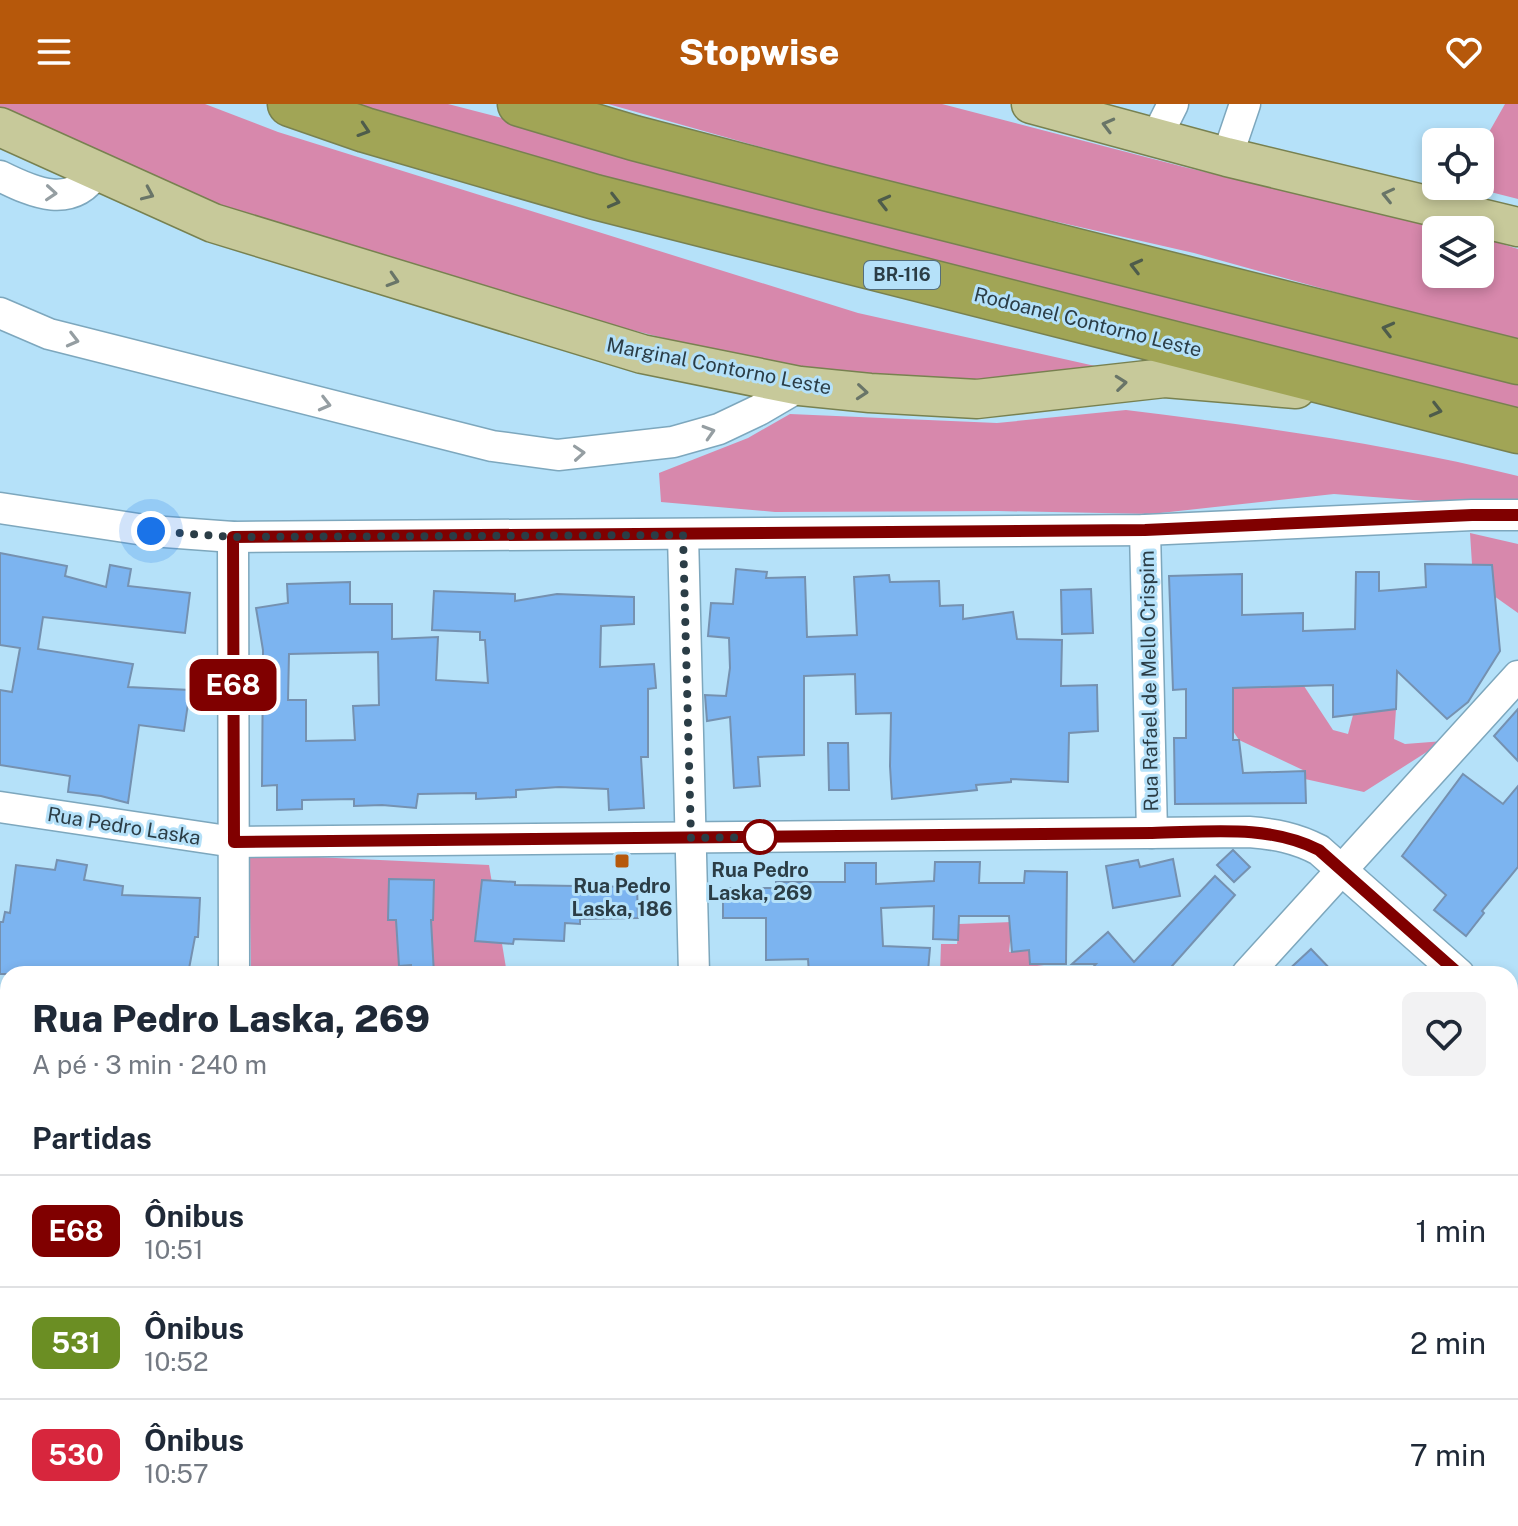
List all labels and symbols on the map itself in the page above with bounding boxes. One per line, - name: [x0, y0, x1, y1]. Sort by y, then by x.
- one-way arrow: [1102, 118, 1116, 134]
- one-way arrow: [356, 120, 370, 136]
- one-way arrow: [45, 184, 58, 201]
- one-way arrow: [140, 184, 154, 200]
- one-way arrow: [1381, 188, 1395, 205]
- one-way arrow: [606, 192, 620, 209]
- one-way arrow: [877, 195, 891, 212]
- one-way arrow: [1129, 258, 1143, 275]
- road number: BR-116: [864, 261, 940, 289]
- one-way arrow: [385, 271, 399, 287]
- street label: Rodoanel Contorno Leste: [972, 282, 1204, 362]
- one-way arrow: [1382, 322, 1395, 339]
- one-way arrow: [66, 330, 80, 347]
- street label: Marginal Contorno Leste: [604, 332, 834, 400]
- one-way arrow: [1115, 374, 1128, 391]
- one-way arrow: [856, 384, 869, 401]
- one-way arrow: [318, 394, 332, 411]
- one-way arrow: [1428, 401, 1442, 418]
- one-way arrow: [701, 425, 715, 441]
- one-way arrow: [573, 445, 586, 462]
- your location: [131, 511, 171, 551]
- street label: Rua Rafael de Mello Crispim: [1135, 550, 1163, 812]
- line badge: E68: [187, 659, 279, 711]
- street label: Rua Pedro Laska: [46, 802, 202, 850]
- marker: Rua Pedro Laska, 269: [743, 820, 777, 854]
- marker: Rua Pedro Laska, 186: [613, 852, 631, 870]
- place label: Rua Pedro Laska, 269: [708, 858, 812, 905]
- place label: Rua Pedro Laska, 186: [572, 874, 672, 921]

